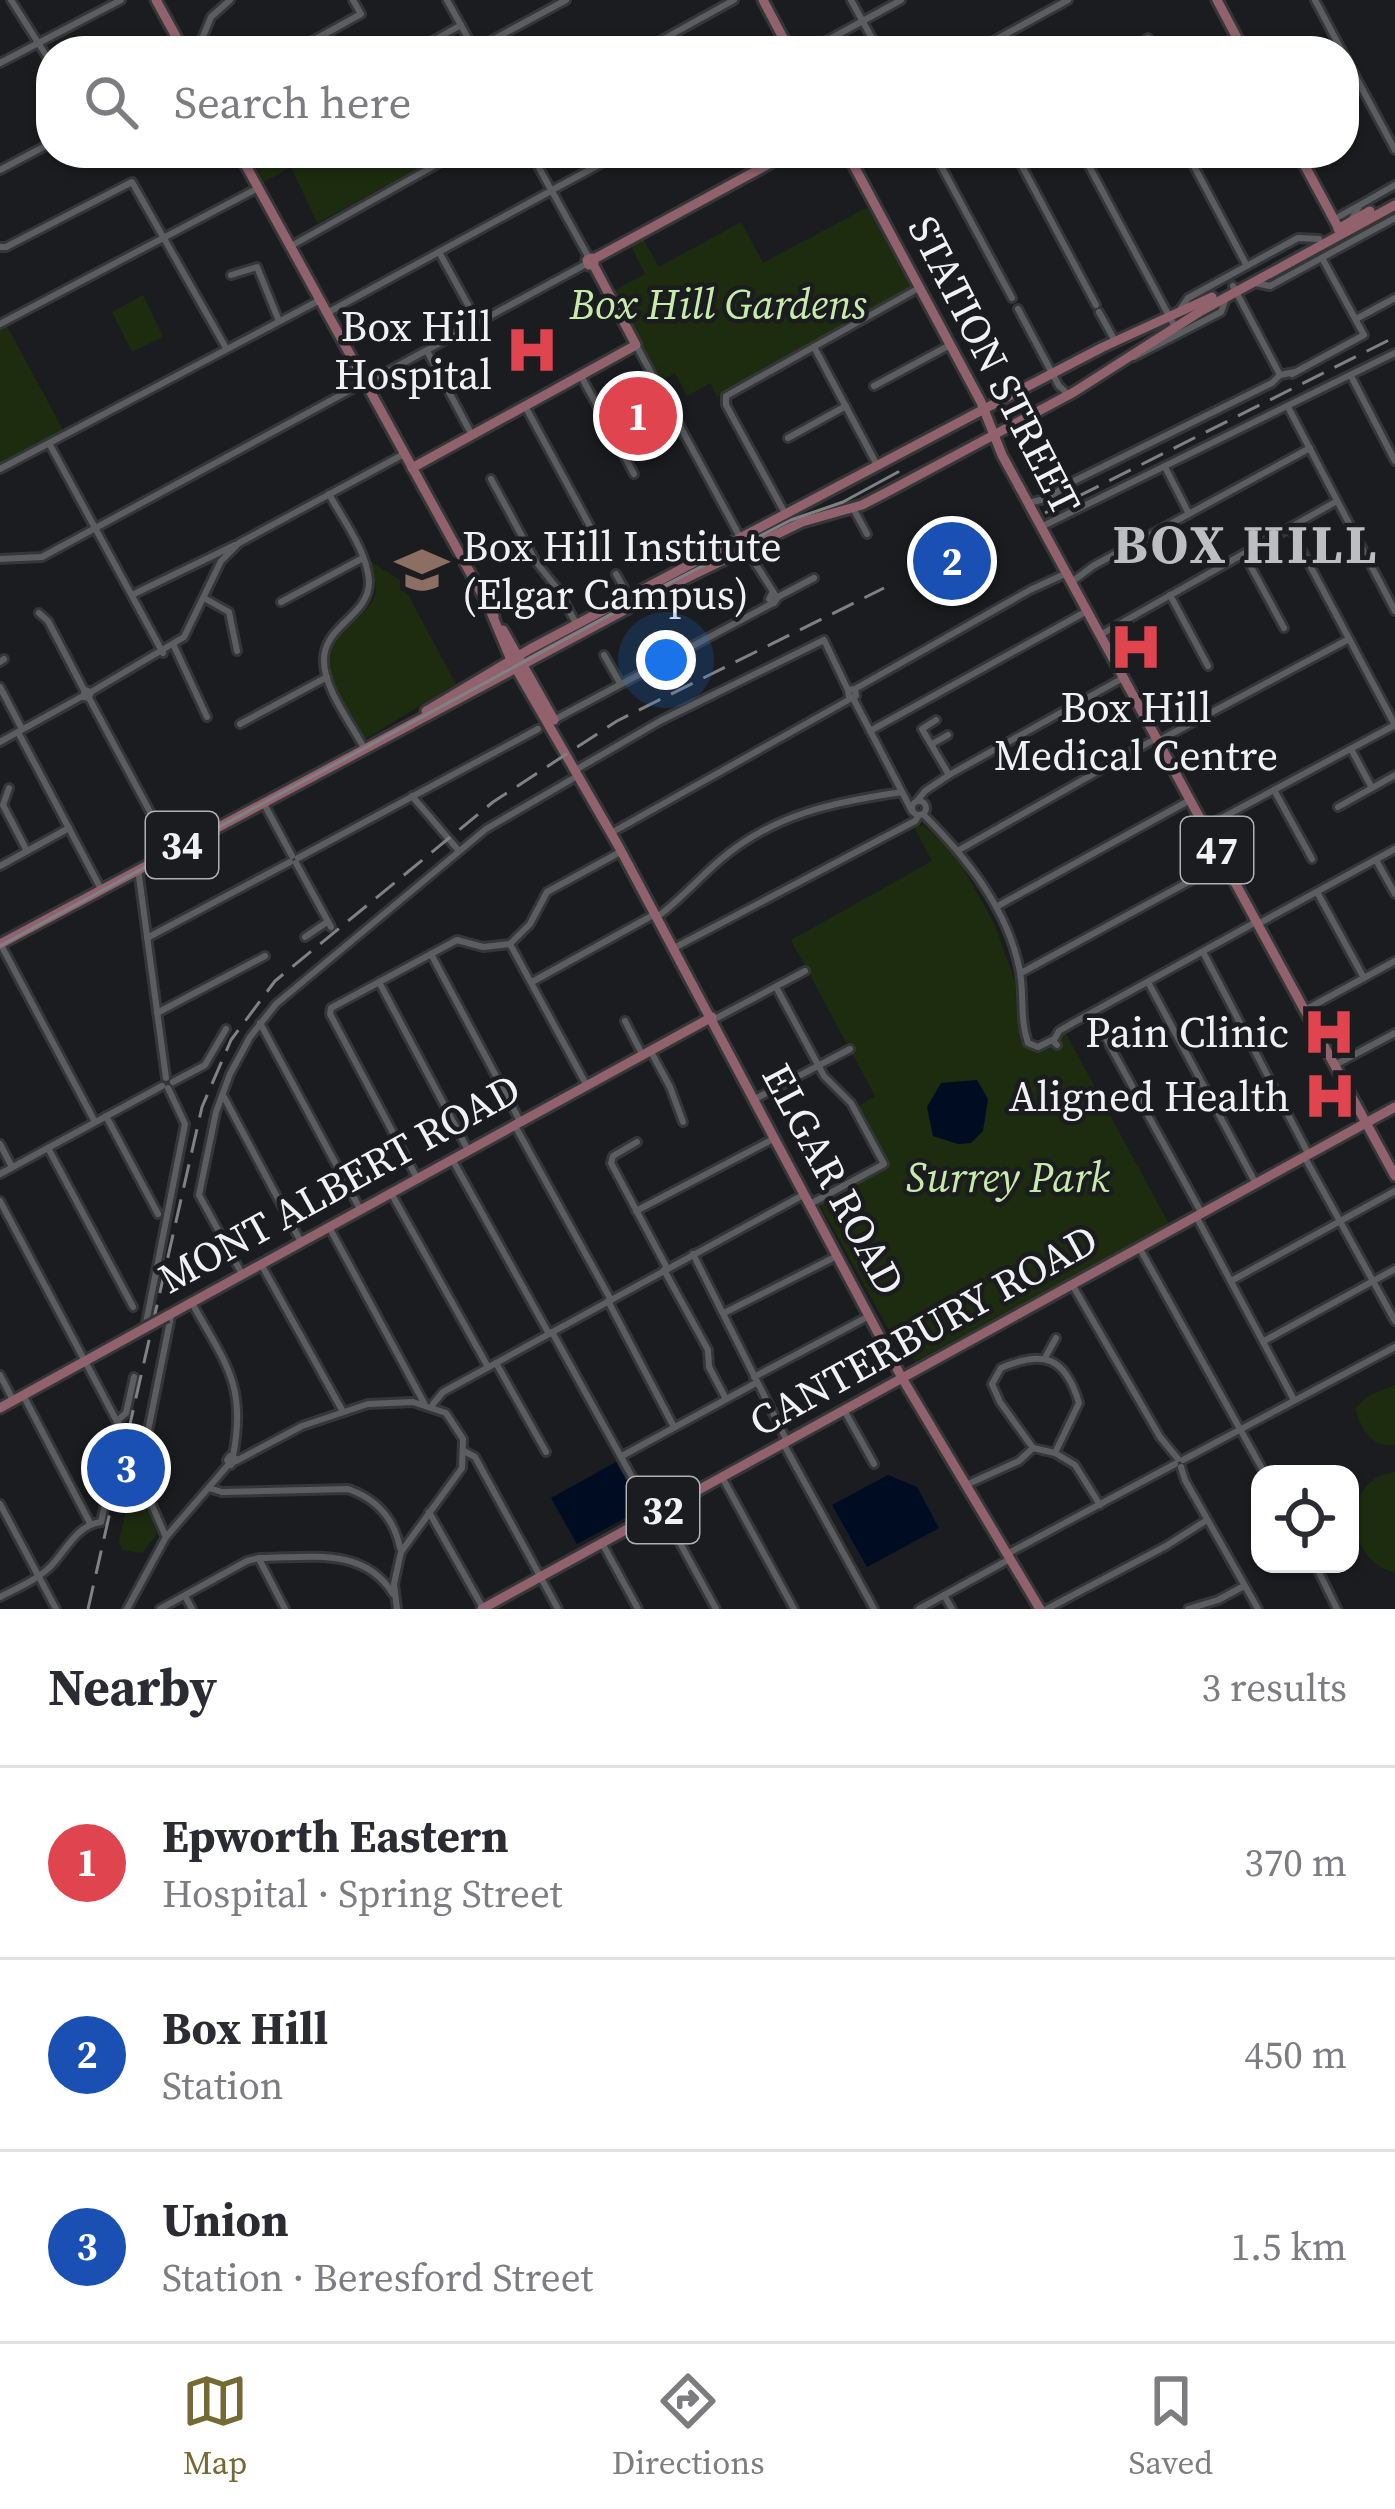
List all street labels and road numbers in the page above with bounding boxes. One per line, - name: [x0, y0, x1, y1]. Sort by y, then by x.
- street label: STATION STREET: [895, 206, 1095, 524]
- road number: 34: [146, 812, 218, 878]
- road number: 47: [1181, 817, 1253, 883]
- street label: ELGAR ROAD: [749, 1053, 919, 1305]
- street label: MONT ALBERT ROAD: [148, 1059, 530, 1307]
- street label: CANTERBURY ROAD: [738, 1210, 1108, 1450]
- road number: 32: [627, 1477, 699, 1543]

